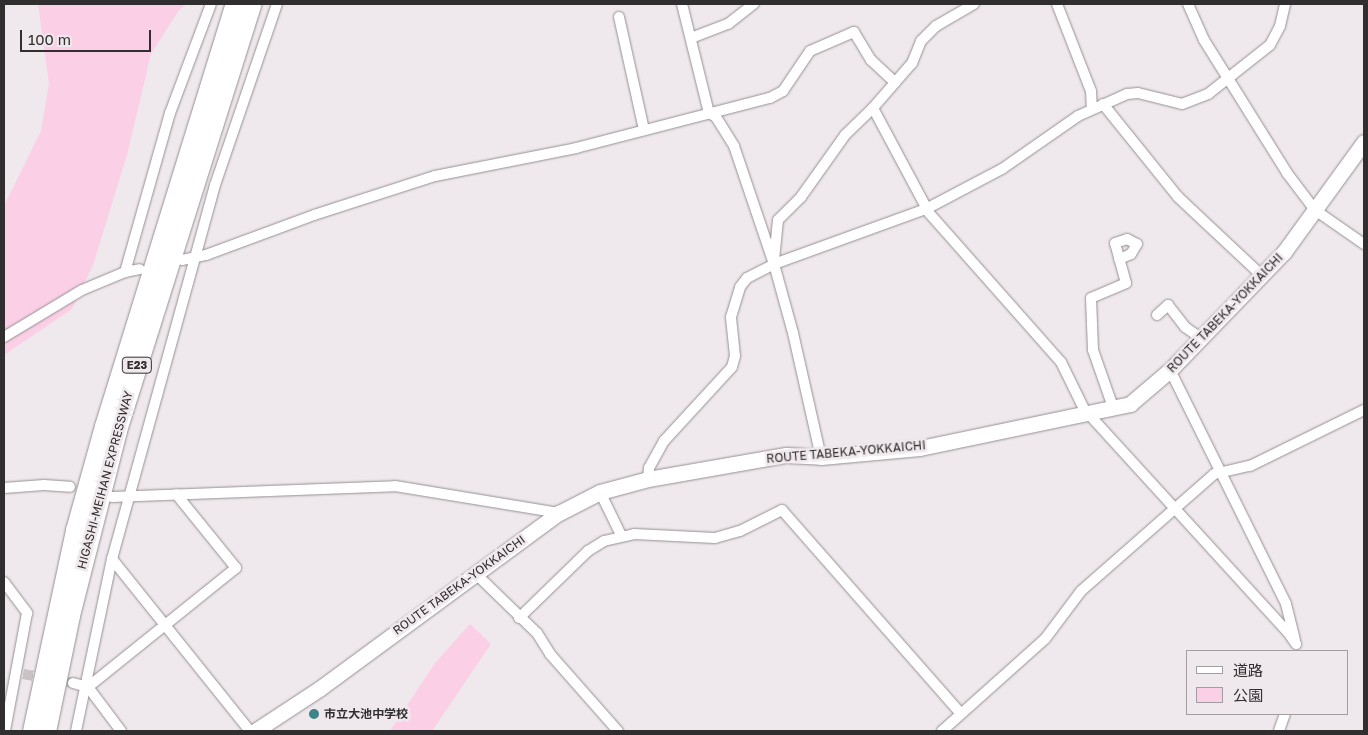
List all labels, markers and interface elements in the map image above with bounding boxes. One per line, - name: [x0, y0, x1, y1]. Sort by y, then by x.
- scale bar: [22, 20, 154, 52]
- text: 100 m: [28, 30, 71, 48]
- street label: ROUTE TABEKA-YOKKAICHI: [1164, 250, 1286, 376]
- road number: E23: [121, 356, 153, 374]
- street label: HIGASHI-MEIHAN EXPRESSWAY: [74, 389, 136, 571]
- street label: ROUTE TABEKA-YOKKAICHI: [766, 438, 926, 466]
- street label: ROUTE TABEKA-YOKKAICHI: [390, 532, 528, 638]
- legend: [1186, 650, 1348, 715]
- text: 道路: [1233, 661, 1263, 679]
- text: 公園: [1233, 686, 1263, 704]
- place label: 市立大池中学校: [324, 707, 408, 721]
- marker: 市立大池中学校: [308, 708, 320, 720]

